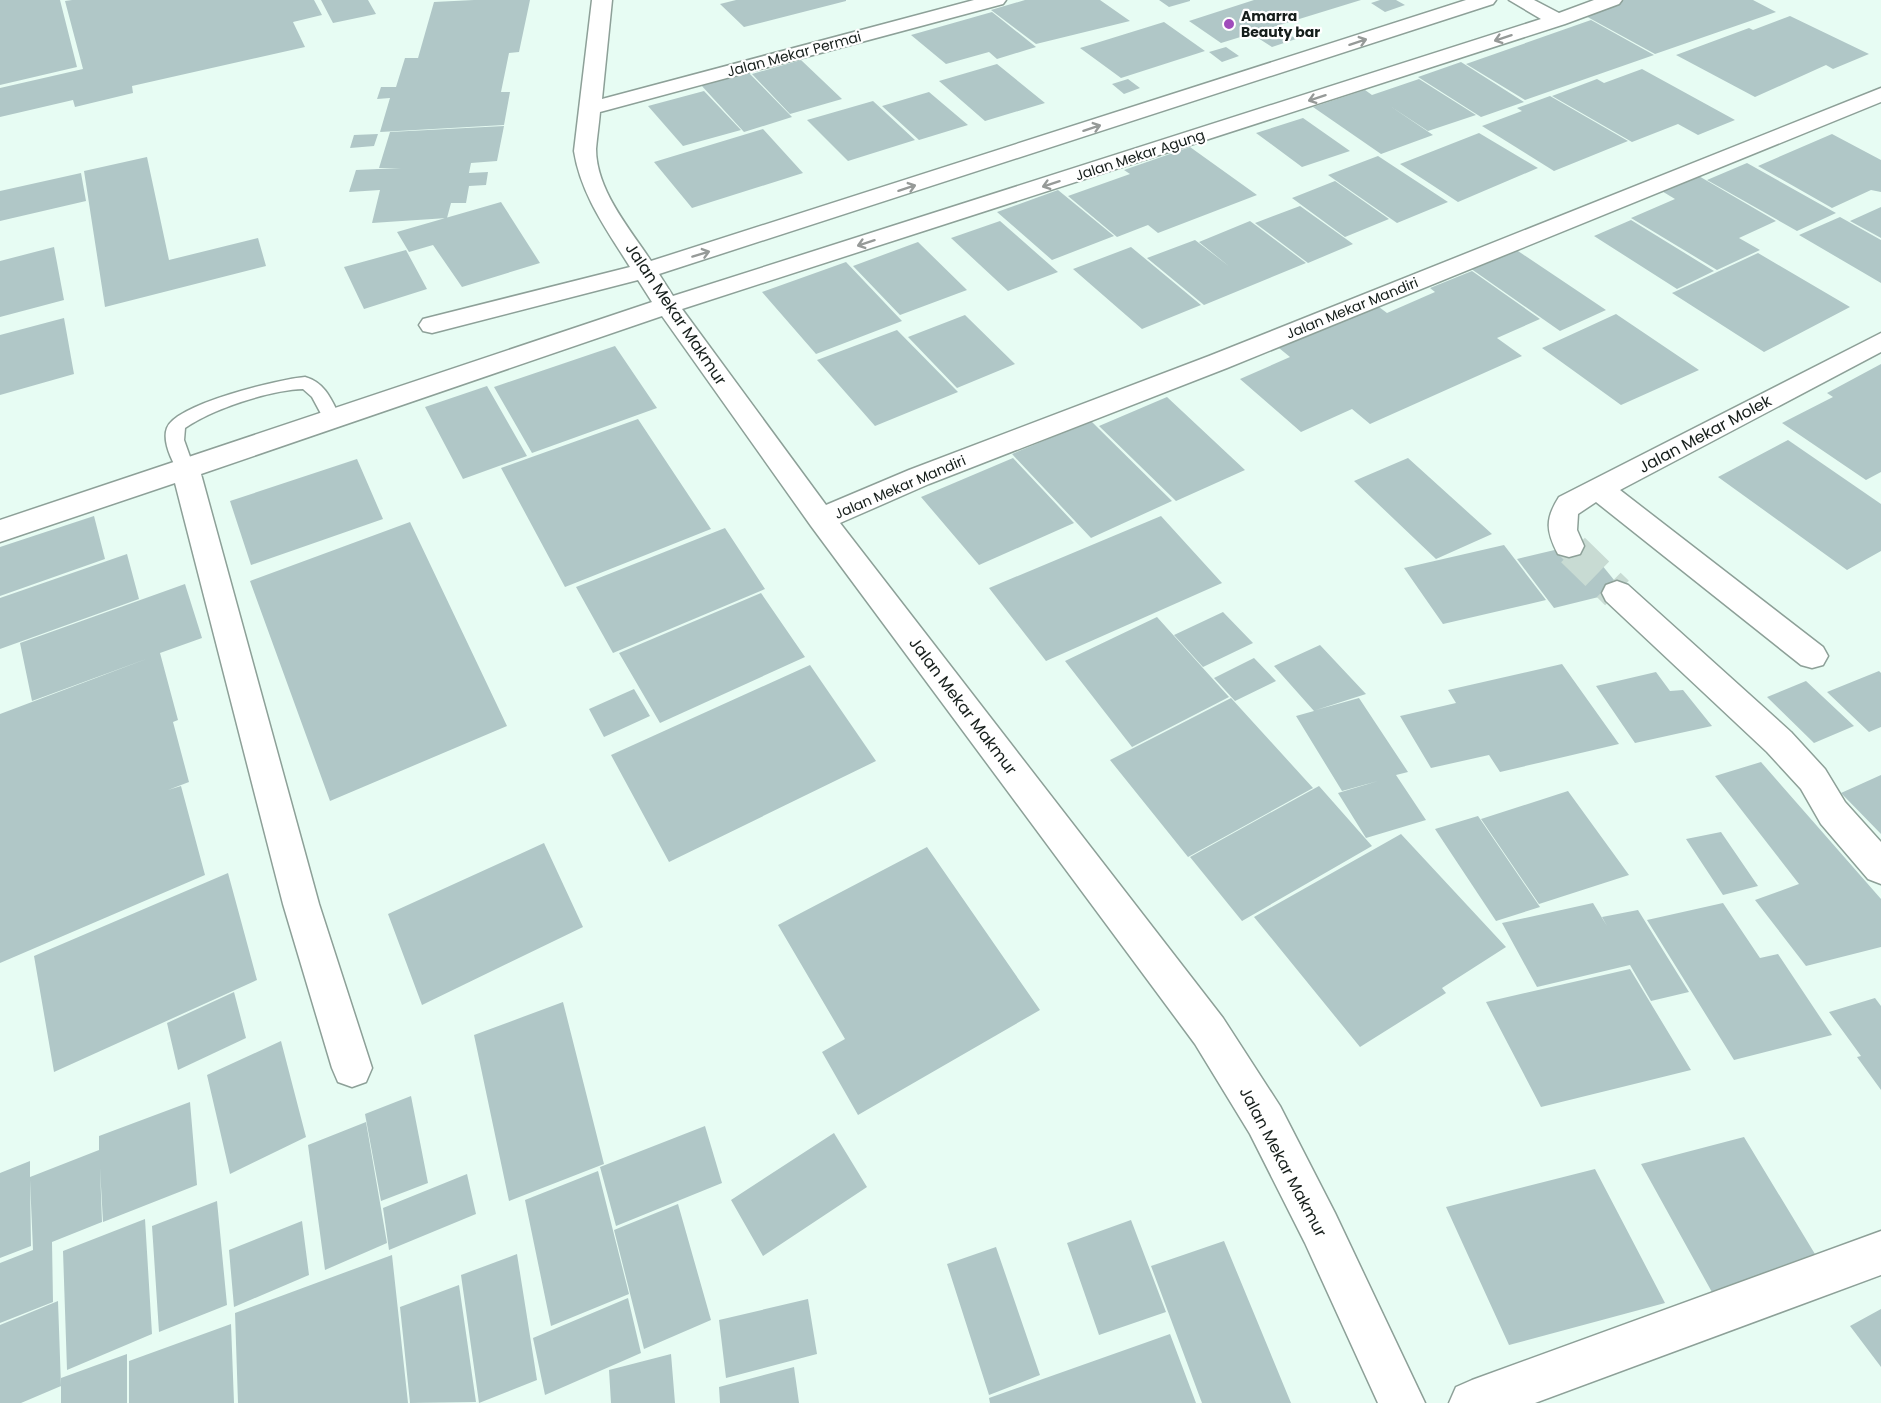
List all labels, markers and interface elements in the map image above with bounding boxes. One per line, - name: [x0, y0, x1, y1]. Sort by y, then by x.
- place label: Amarra Beauty bar: [1241, 6, 1320, 42]
- marker: Amarra Beauty bar: [1222, 17, 1236, 31]
- street label: Jalan Mekar Permai: [725, 26, 863, 82]
- one-way arrow: [1494, 33, 1513, 44]
- one-way arrow: [1348, 35, 1367, 46]
- one-way arrow: [1308, 93, 1327, 104]
- one-way arrow: [1082, 122, 1101, 133]
- street label: Jalan Mekar Agung: [1073, 125, 1207, 185]
- one-way arrow: [1042, 179, 1061, 190]
- one-way arrow: [897, 182, 916, 193]
- street label: Jalan Mekar Makmur: [620, 238, 732, 390]
- one-way arrow: [857, 239, 876, 250]
- one-way arrow: [691, 248, 710, 259]
- street label: Jalan Mekar Mandiri: [1283, 272, 1421, 344]
- street label: Jalan Mekar Molek: [1634, 389, 1776, 479]
- street label: Jalan Mekar Mandiri: [831, 450, 969, 524]
- street label: Jalan Mekar Makmur: [904, 632, 1022, 780]
- street label: Jalan Mekar Makmur: [1234, 1083, 1332, 1241]

